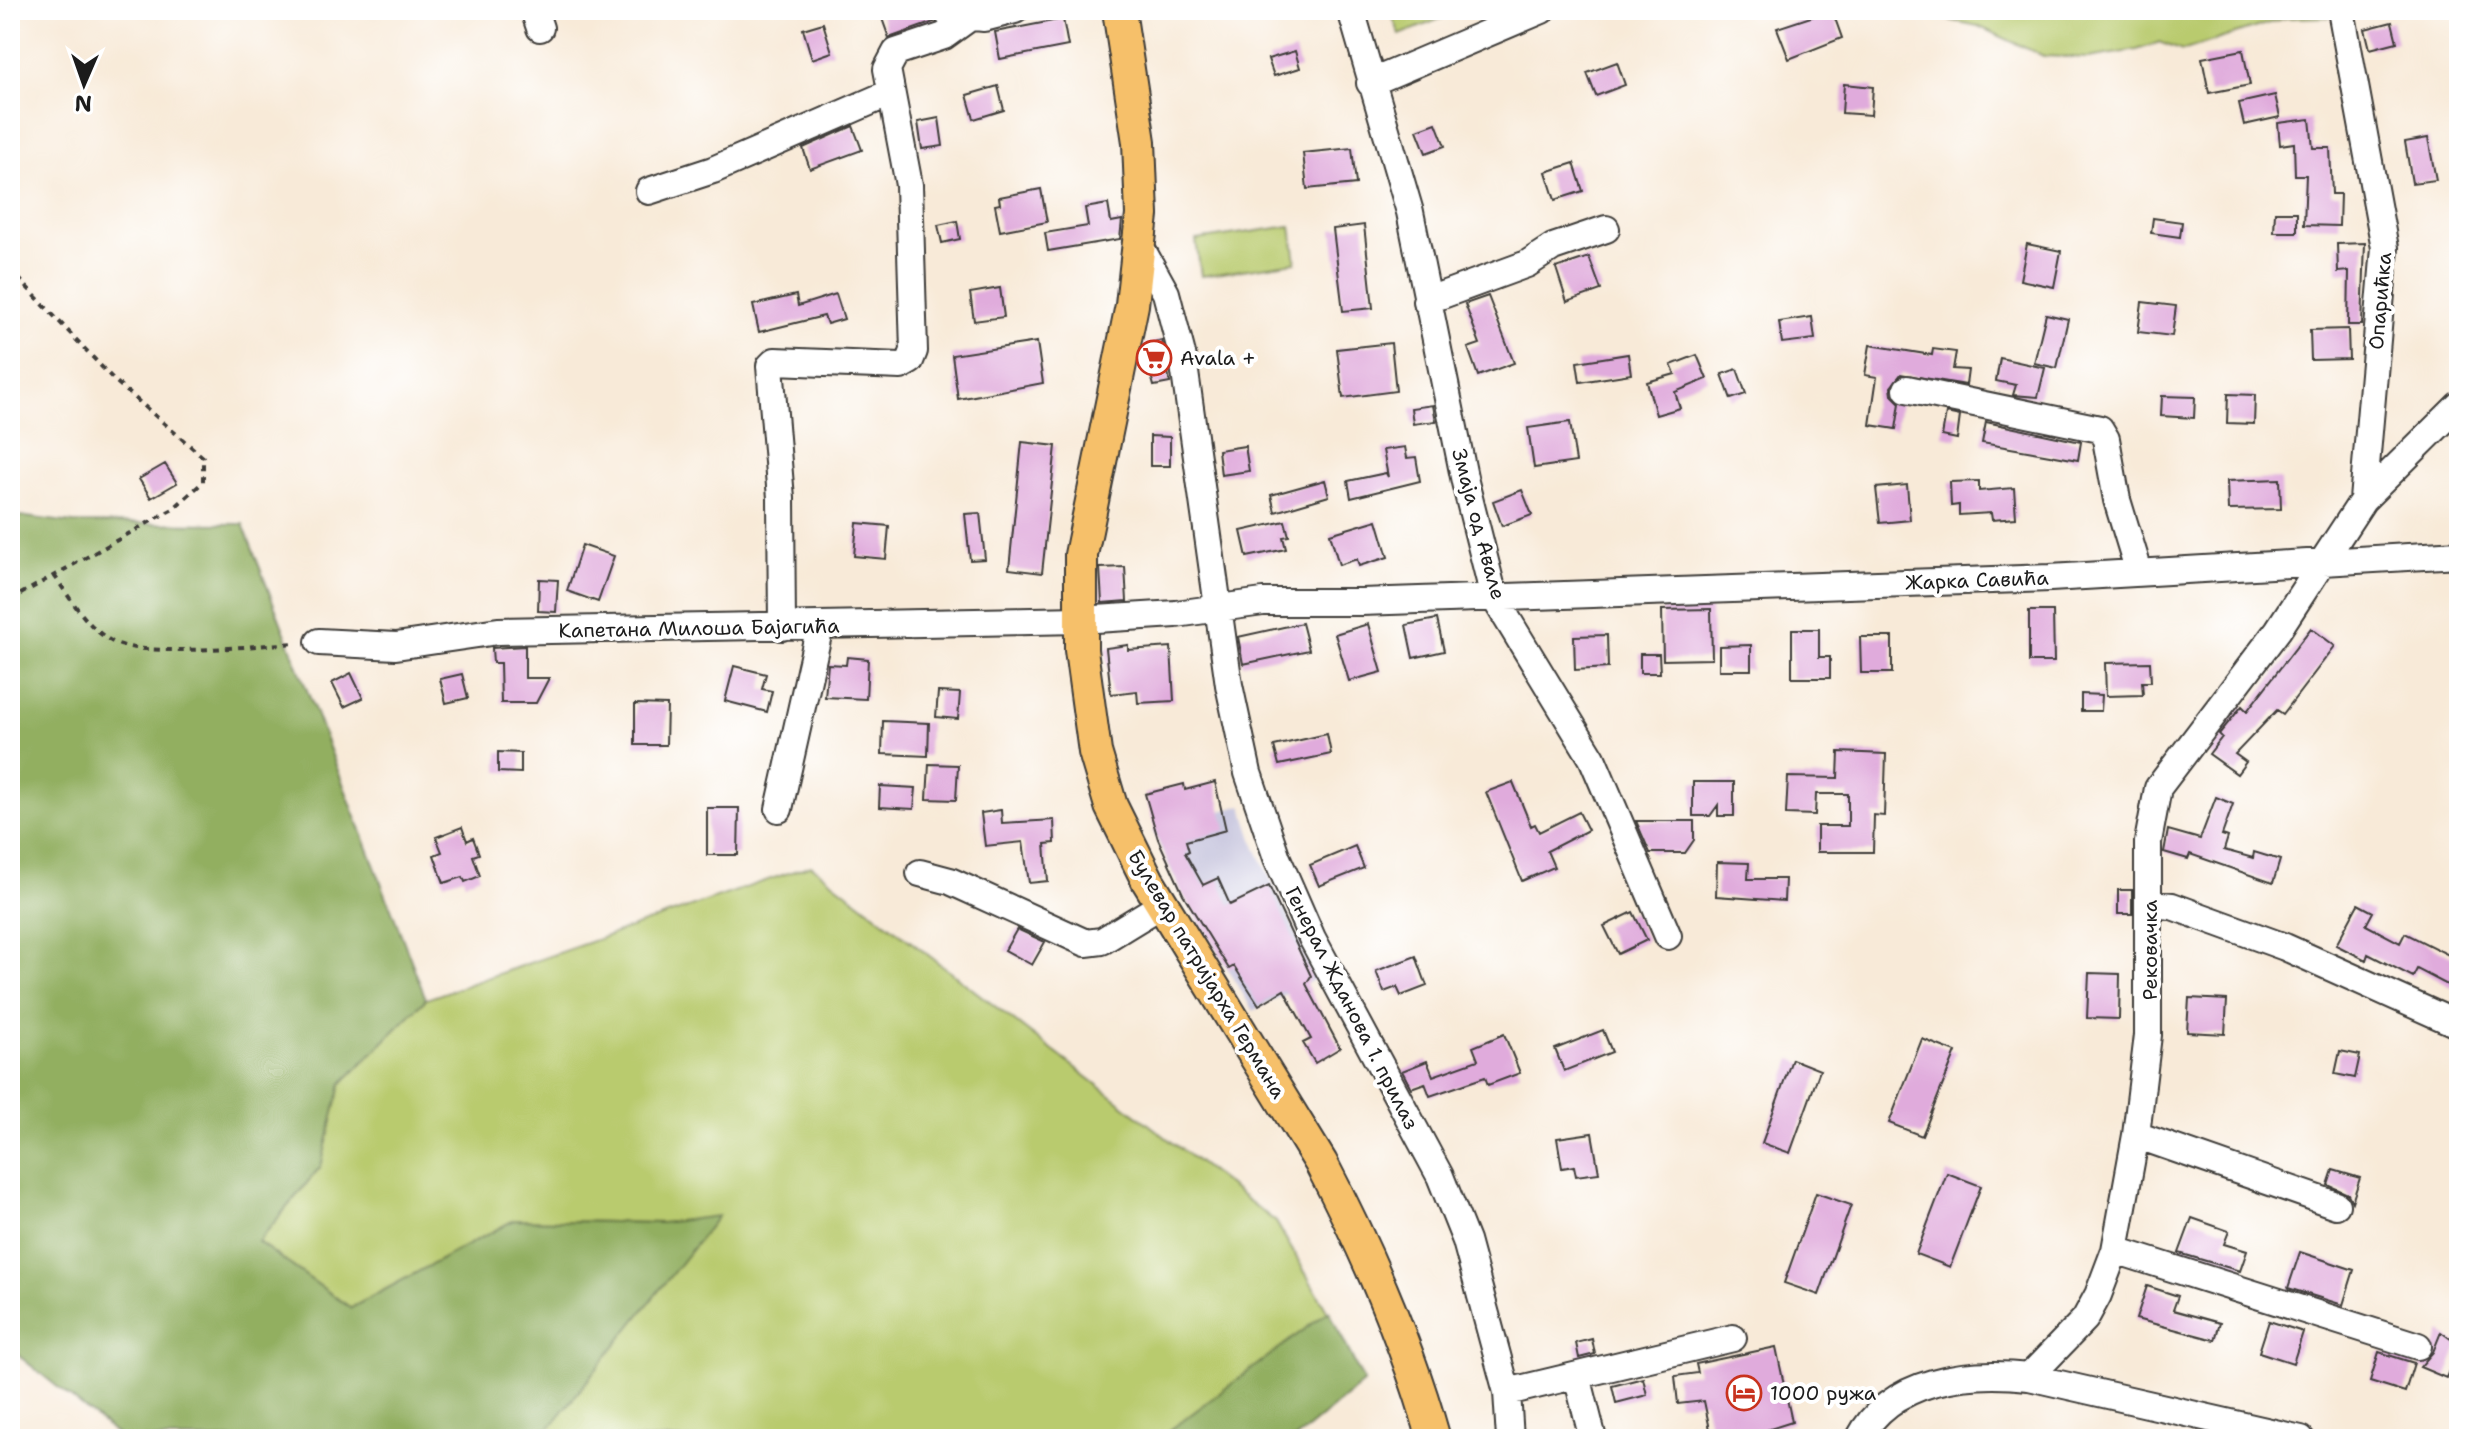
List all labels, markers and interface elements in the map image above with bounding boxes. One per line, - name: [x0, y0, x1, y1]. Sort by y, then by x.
- north arrow: [44, 44, 124, 124]
- text: N: [74, 89, 93, 118]
- street label: Опарићка: [2363, 251, 2397, 351]
- supermarket icon: Avala +: [1135, 339, 1173, 377]
- place label: Avala +: [1180, 345, 1256, 371]
- street label: Змаја од Авале: [1446, 446, 1512, 602]
- street label: Жарка Савића: [1905, 564, 2050, 595]
- street label: Капетана Милоша Бајагића: [558, 613, 840, 643]
- street label: Булевар патријарха Германа: [1122, 845, 1292, 1104]
- street label: Генерал Жданова 1. прилаз: [1279, 882, 1425, 1134]
- street label: Рековачка: [2137, 899, 2163, 1000]
- hotel icon: 1000 ружа: [1725, 1374, 1763, 1412]
- place label: 1000 ружа: [1770, 1380, 1877, 1406]

